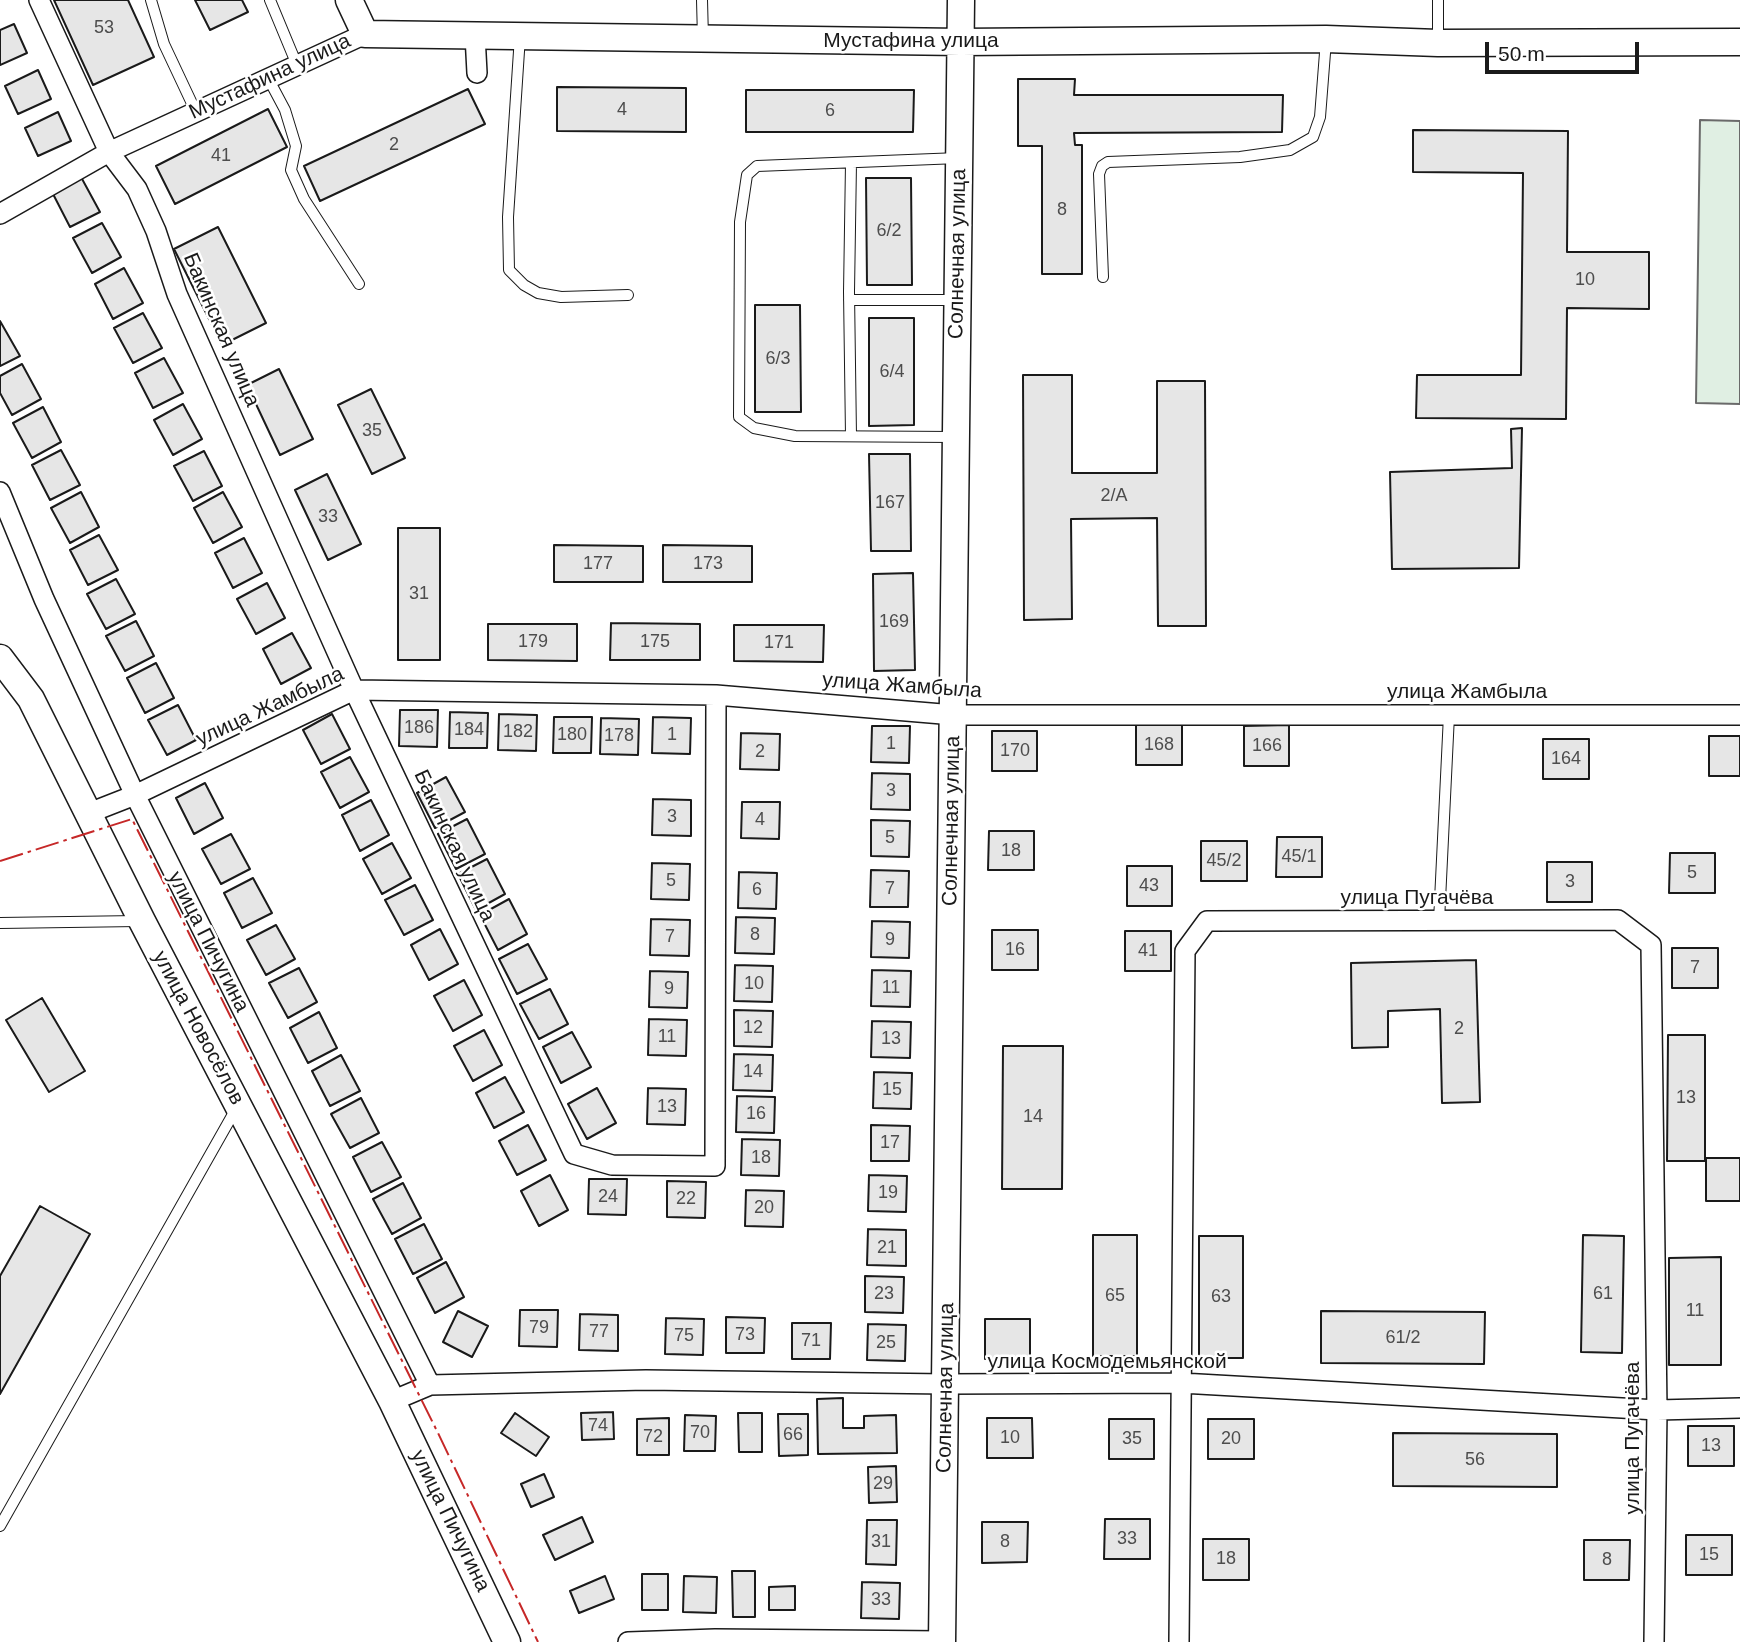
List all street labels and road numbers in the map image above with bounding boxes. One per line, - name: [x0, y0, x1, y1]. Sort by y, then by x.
- street label: Мустафина улица: [823, 28, 999, 54]
- street label: Мустафина улица: [185, 29, 355, 125]
- street label: Солнечная улица: [944, 169, 972, 339]
- street label: Бакинская улица: [177, 249, 265, 411]
- street label: улица Жамбыла: [192, 662, 348, 752]
- street label: улица Жамбыла: [821, 668, 983, 704]
- street label: улица Жамбыла: [1387, 679, 1547, 705]
- street label: Солнечная улица: [938, 736, 966, 906]
- street label: Бакинская улица: [408, 766, 500, 926]
- street label: улица Пичугина: [162, 867, 254, 1017]
- street label: улица Пугачёва: [1341, 885, 1493, 911]
- street label: улица Новосёлов: [147, 947, 249, 1109]
- street label: Солнечная улица: [932, 1303, 960, 1473]
- street label: улица Космодемьянской: [987, 1349, 1227, 1375]
- street label: улица Пугачёва: [1620, 1362, 1646, 1514]
- street label: улица Пичугина: [405, 1446, 495, 1596]

